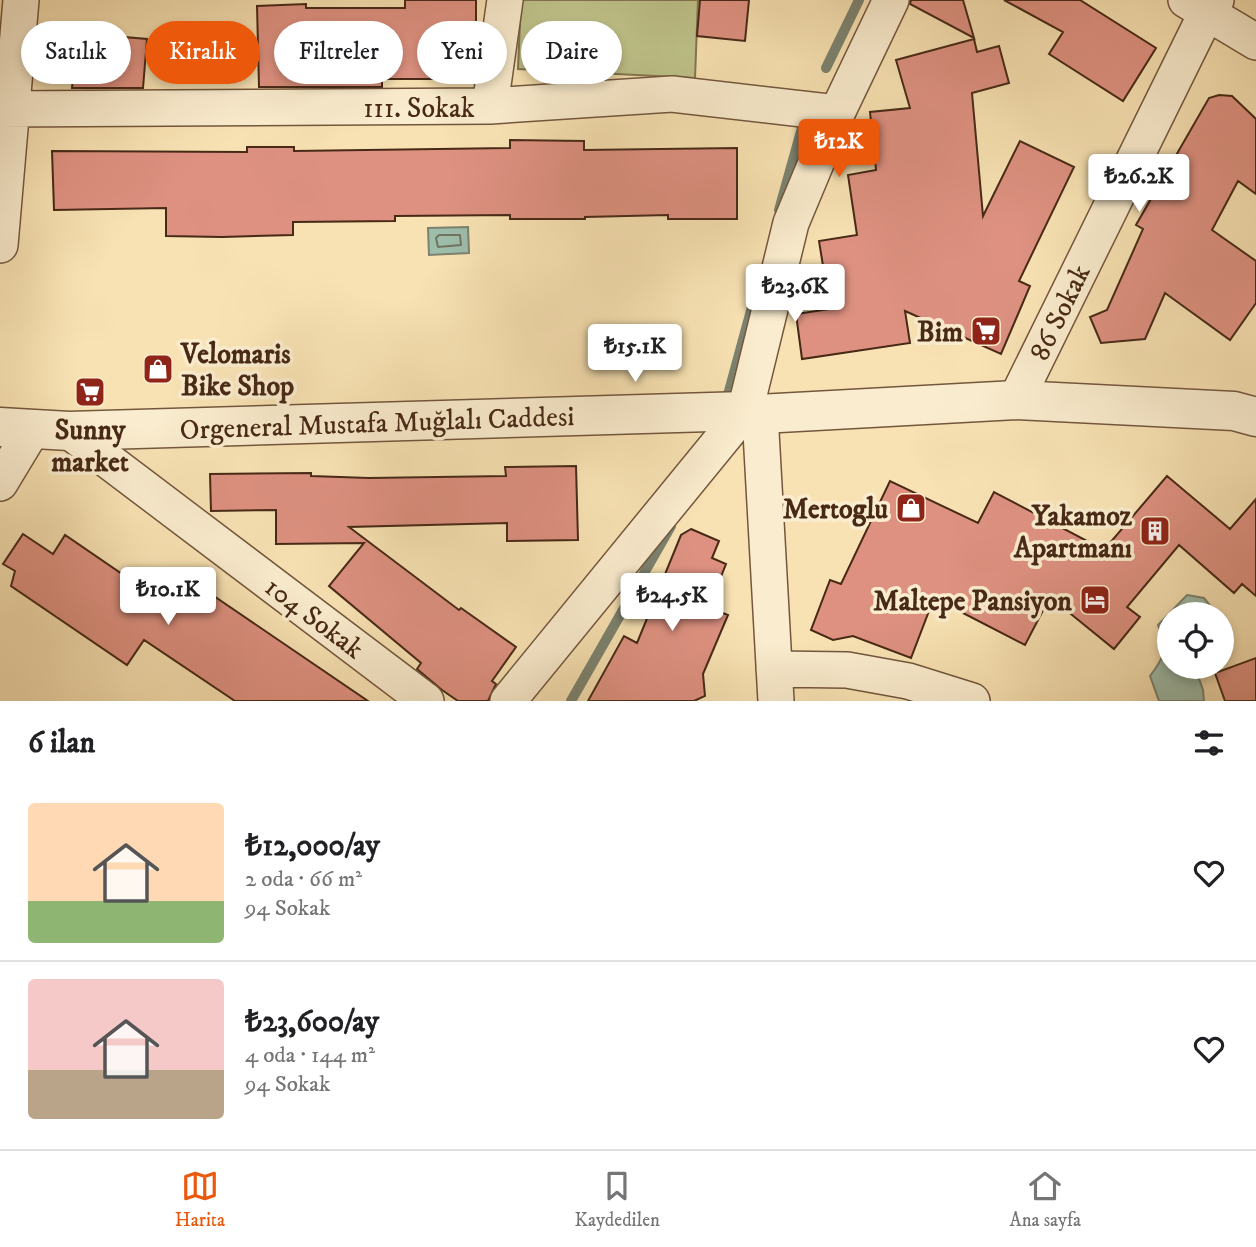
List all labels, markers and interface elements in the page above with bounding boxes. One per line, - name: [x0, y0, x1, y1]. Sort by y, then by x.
- chip: Satılık: [21, 21, 131, 84]
- chip: Kiralık: [145, 21, 260, 84]
- chip: Filtreler: [274, 21, 403, 84]
- chip: Yeni: [417, 21, 507, 84]
- chip: Daire: [521, 21, 622, 84]
- street label: 111. Sokak: [363, 91, 475, 126]
- pin: ₺12K: [798, 120, 880, 179]
- text: ₺12K: [814, 127, 864, 156]
- pin: ₺26.2K: [1082, 154, 1196, 214]
- text: ₺26.2K: [1104, 162, 1174, 191]
- street label: 86 Sokak: [1022, 259, 1099, 366]
- pin: ₺23.6K: [738, 264, 852, 324]
- text: ₺23.6K: [762, 272, 828, 301]
- supermarket icon: Bim: [969, 314, 1003, 348]
- place label: Bim: [917, 315, 963, 350]
- pin: ₺15.1K: [578, 324, 692, 384]
- text: ₺15.1K: [604, 332, 666, 361]
- place label: Velomaris Bike Shop: [180, 337, 294, 404]
- shop icon: Velomaris Bike Shop: [141, 352, 175, 386]
- supermarket icon: Sunny market: [73, 375, 107, 409]
- street label: Orgeneral Mustafa Muğlalı Caddesi: [179, 399, 575, 448]
- place label: Sunny market: [51, 413, 129, 480]
- shop icon: Mertoglu: [894, 491, 928, 525]
- place label: Mertoglu: [783, 492, 888, 527]
- place label: Yakamoz Apartmanı: [1013, 499, 1133, 566]
- building icon: Yakamoz Apartmanı: [1138, 514, 1172, 548]
- pin: ₺10.1K: [111, 568, 225, 627]
- street label: 104 Sokak: [258, 570, 371, 667]
- pin: ₺24.5K: [615, 574, 729, 633]
- text: ₺10.1K: [136, 575, 200, 604]
- text: ₺24.5K: [636, 581, 708, 610]
- hotel icon: Maltepe Pansiyon: [1078, 583, 1112, 617]
- place label: Maltepe Pansiyon: [873, 584, 1072, 619]
- map controls: [1157, 602, 1234, 679]
- button: locate: [1157, 602, 1234, 679]
- icon: filters: [1190, 724, 1228, 762]
- text: 6 ilan: [28, 725, 95, 762]
- text: ₺12,000/ay: [245, 828, 380, 865]
- icon: home: [84, 831, 168, 915]
- icon: heart: [1190, 854, 1228, 892]
- text: 2 oda · 66 m²: [245, 865, 362, 894]
- text: 94 Sokak: [245, 894, 330, 923]
- text: ₺23,600/ay: [245, 1004, 379, 1041]
- icon: home: [84, 1007, 168, 1091]
- icon: heart: [1190, 1030, 1228, 1068]
- text: 4 oda · 144 m²: [245, 1041, 375, 1070]
- text: 94 Sokak: [245, 1070, 330, 1099]
- tab: Harita: [175, 1167, 225, 1232]
- tab: Kaydedilen: [575, 1167, 660, 1232]
- tab: Ana sayfa: [1010, 1167, 1081, 1232]

